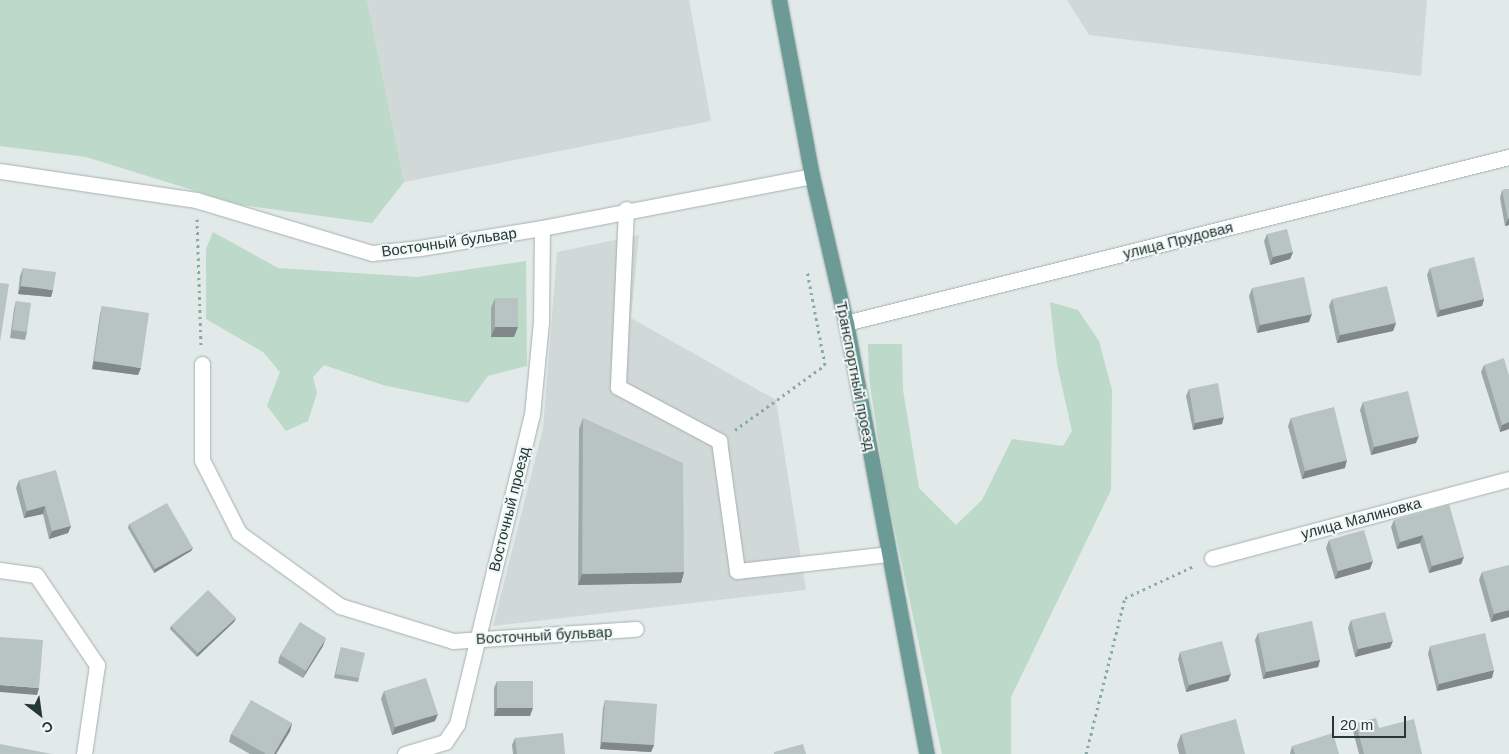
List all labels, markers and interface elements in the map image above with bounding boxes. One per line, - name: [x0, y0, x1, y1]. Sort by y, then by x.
- street label: улица Прудовая: [1121, 218, 1235, 262]
- street label: Восточный бульвар: [380, 224, 518, 260]
- street label: Транспортный проезд: [833, 300, 879, 452]
- street label: Восточный проезд: [485, 445, 533, 573]
- street label: улица Малиновка: [1299, 493, 1423, 543]
- street label: Восточный бульвар: [475, 622, 613, 648]
- north arrow: [15, 689, 65, 739]
- scale bar: [1334, 706, 1408, 738]
- text: 20 m: [1340, 716, 1373, 733]
- text: С: [39, 718, 56, 736]

